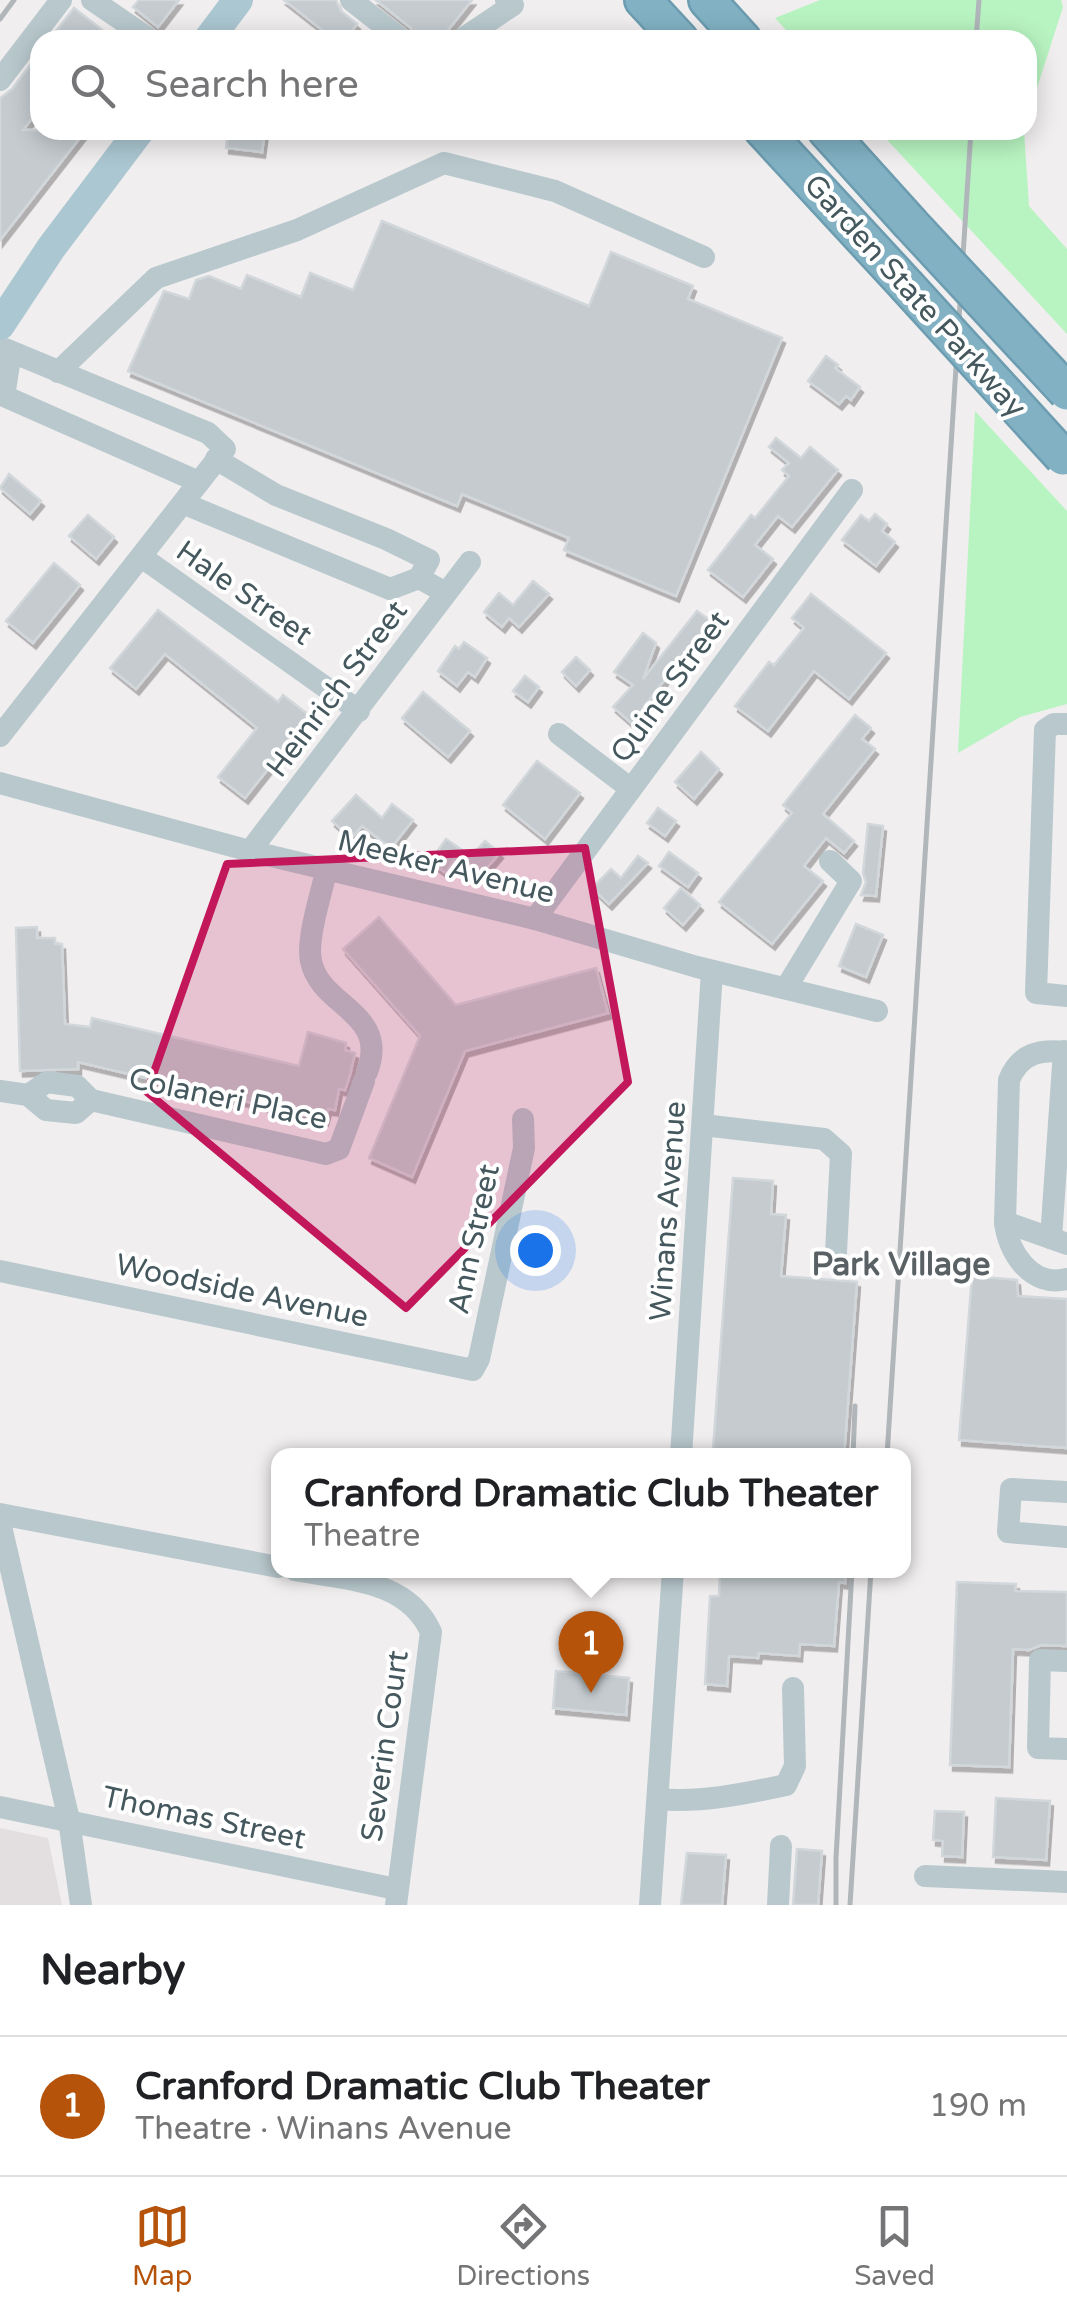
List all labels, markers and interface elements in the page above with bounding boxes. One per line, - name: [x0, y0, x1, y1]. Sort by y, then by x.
- search box: [30, 30, 1037, 140]
- icon: search: [65, 58, 120, 113]
- text: Search here: [145, 62, 359, 108]
- street label: Garden State Parkway: [796, 167, 1034, 425]
- street label: Hale Street: [169, 533, 319, 653]
- street label: Heinrich Street: [259, 593, 415, 785]
- street label: Quine Street: [603, 604, 737, 770]
- street label: Meeker Avenue: [334, 822, 558, 912]
- street label: Colaneri Place: [125, 1060, 331, 1138]
- street label: Winans Avenue: [642, 1100, 694, 1322]
- street label: Ann Street: [440, 1161, 508, 1317]
- your location: [510, 1225, 561, 1276]
- street label: Woodside Avenue: [112, 1246, 372, 1336]
- district label: Park Village: [812, 1246, 990, 1284]
- popup: [271, 1448, 911, 1578]
- text: Cranford Dramatic Club Theater: [304, 1471, 878, 1517]
- text: Theatre: [304, 1517, 420, 1555]
- pin: 1: [558, 1610, 624, 1693]
- street label: Severin Court: [353, 1648, 417, 1844]
- street label: Thomas Street: [99, 1778, 309, 1858]
- text: Nearby: [40, 1945, 185, 1996]
- text: Cranford Dramatic Club Theater: [135, 2064, 710, 2110]
- text: 1: [62, 2087, 83, 2125]
- text: 190 m: [929, 2087, 1027, 2125]
- text: Theatre · Winans Avenue: [135, 2110, 512, 2148]
- tab: Map: [132, 2199, 192, 2293]
- tab: Directions: [456, 2199, 590, 2293]
- tab: Saved: [854, 2199, 935, 2293]

